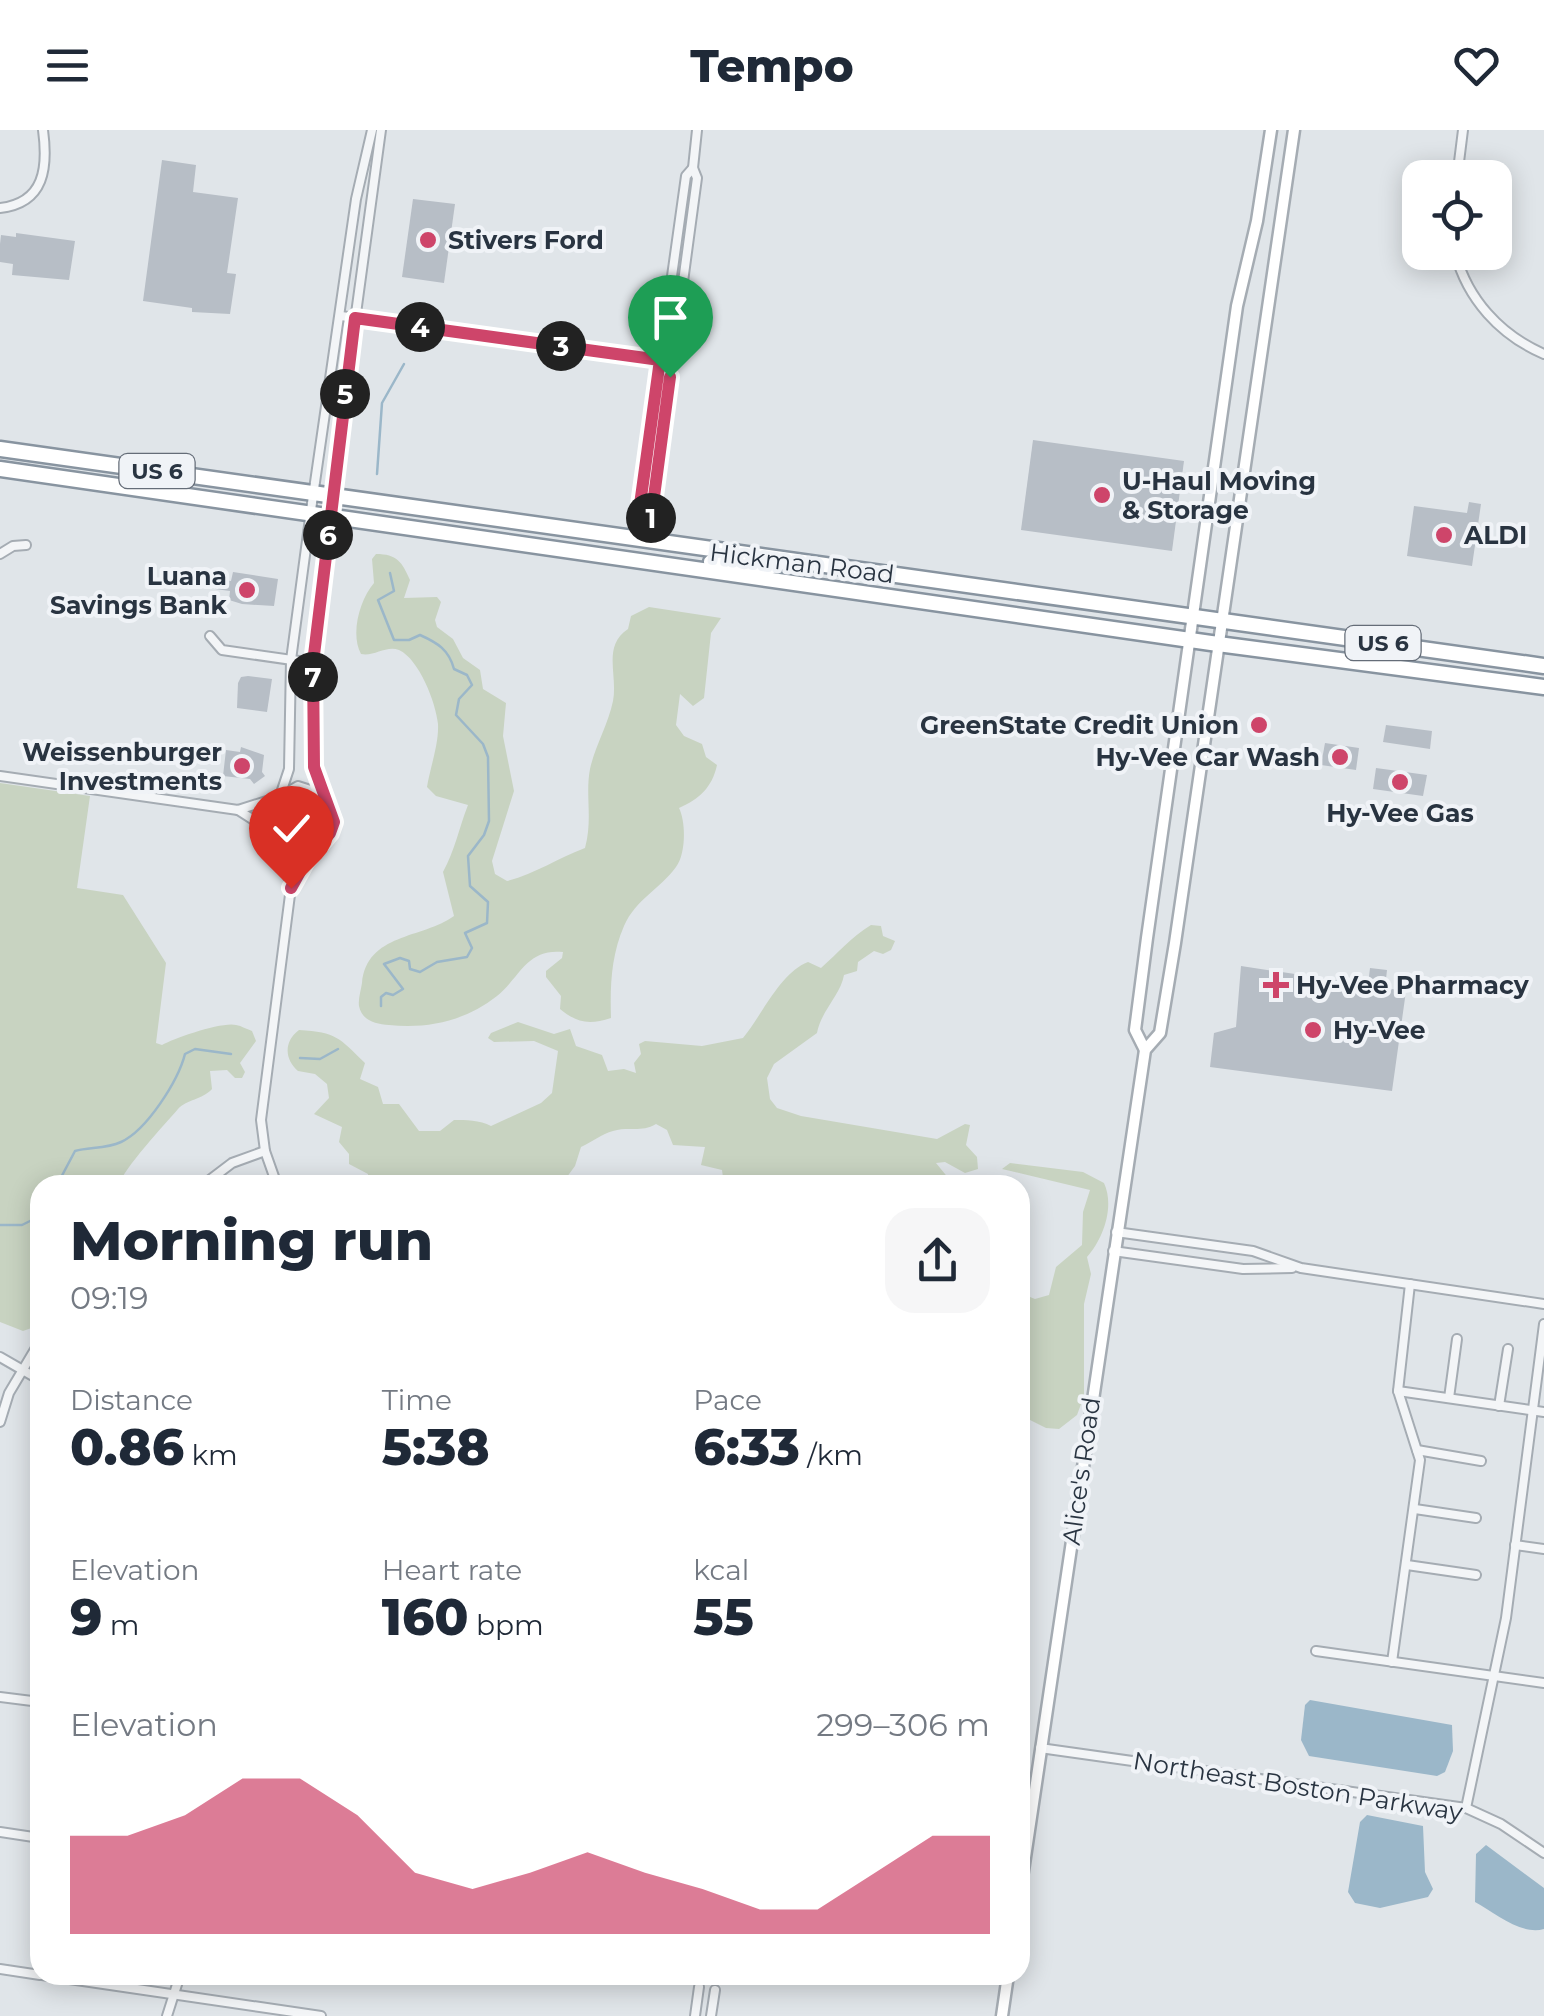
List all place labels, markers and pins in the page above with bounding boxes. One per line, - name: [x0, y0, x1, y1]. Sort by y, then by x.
- place label: Stivers Ford: [448, 225, 604, 255]
- marker: Stivers Ford: [417, 229, 439, 251]
- pin: [628, 275, 713, 378]
- pin: 4: [395, 302, 445, 352]
- pin: 3: [536, 321, 586, 371]
- pin: 5: [320, 369, 370, 419]
- place label: U-Haul Moving & Storage: [1122, 466, 1316, 525]
- marker: U-Haul Moving & Storage: [1091, 484, 1113, 506]
- pin: 1: [626, 493, 676, 543]
- pin: 6: [303, 510, 353, 560]
- place label: ALDI: [1463, 520, 1527, 550]
- marker: ALDI: [1433, 524, 1455, 546]
- place label: Luana Savings Bank: [50, 561, 228, 620]
- marker: Luana Savings Bank: [236, 579, 258, 601]
- pin: 7: [288, 652, 338, 702]
- place label: GreenState Credit Union: [920, 710, 1239, 740]
- marker: GreenState Credit Union: [1248, 714, 1270, 736]
- place label: Weissenburger Investments: [22, 737, 222, 796]
- place label: Hy-Vee Car Wash: [1095, 742, 1320, 772]
- marker: Hy-Vee Car Wash: [1329, 746, 1351, 768]
- marker: Weissenburger Investments: [231, 755, 253, 777]
- marker: Hy-Vee Gas: [1389, 771, 1411, 793]
- pin: [249, 786, 334, 889]
- place label: Hy-Vee Gas: [1326, 798, 1474, 828]
- place label: Hy-Vee Pharmacy: [1296, 970, 1530, 1000]
- marker: Hy-Vee Pharmacy: [1265, 974, 1287, 996]
- place label: Hy-Vee: [1333, 1015, 1426, 1045]
- marker: Hy-Vee: [1302, 1019, 1324, 1041]

